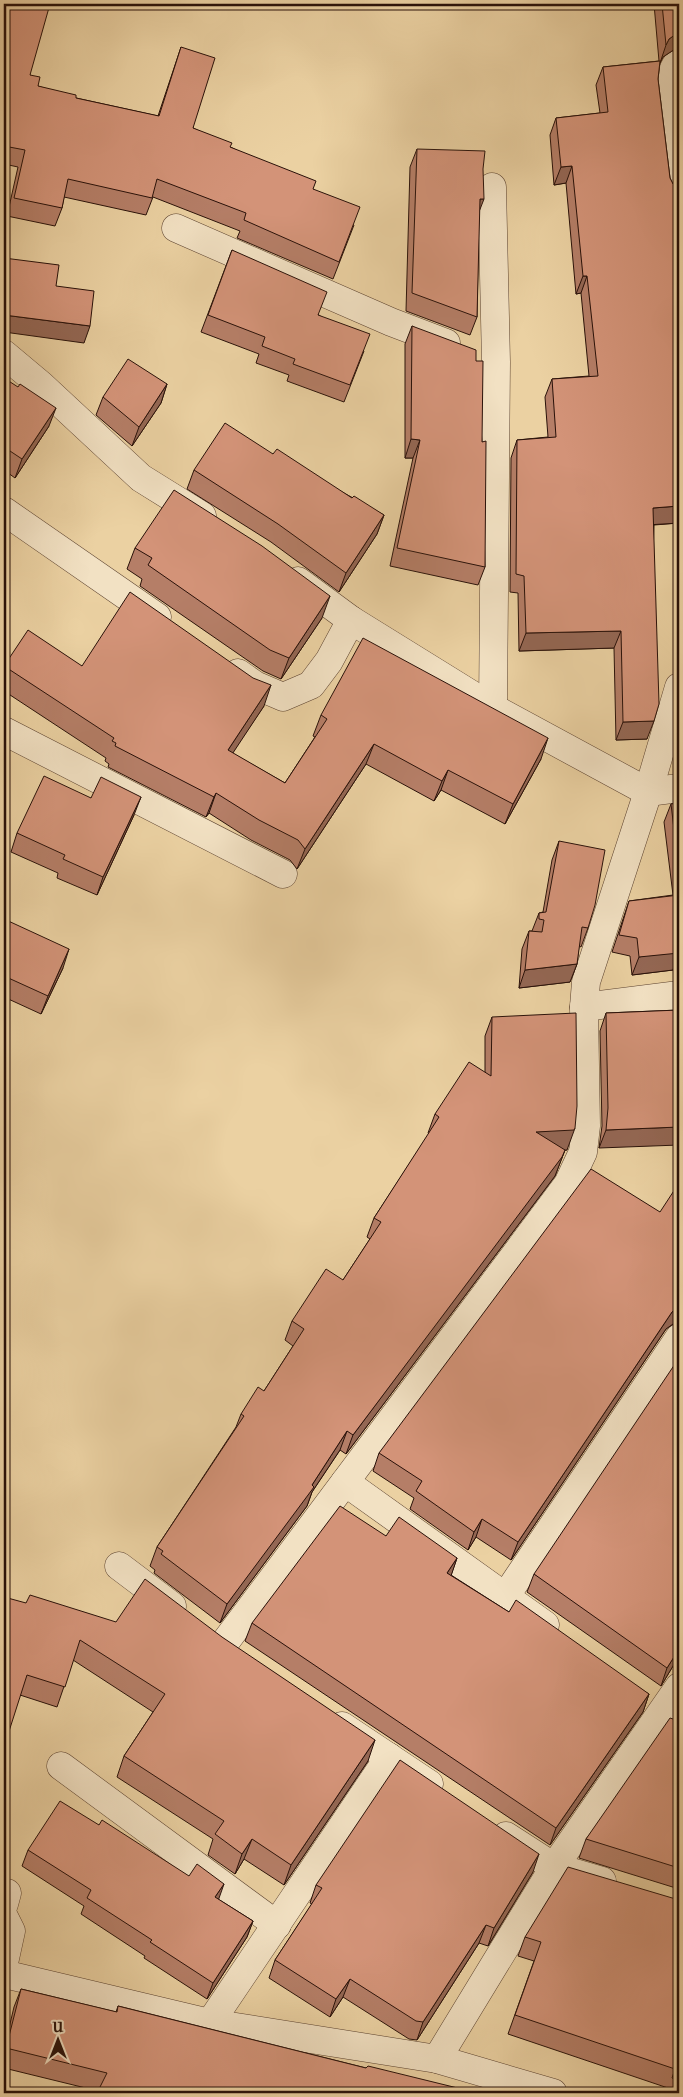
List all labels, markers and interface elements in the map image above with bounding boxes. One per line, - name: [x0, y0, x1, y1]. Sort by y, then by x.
- north arrow: [32, 2014, 82, 2064]
- text: U: [52, 2019, 64, 2036]

